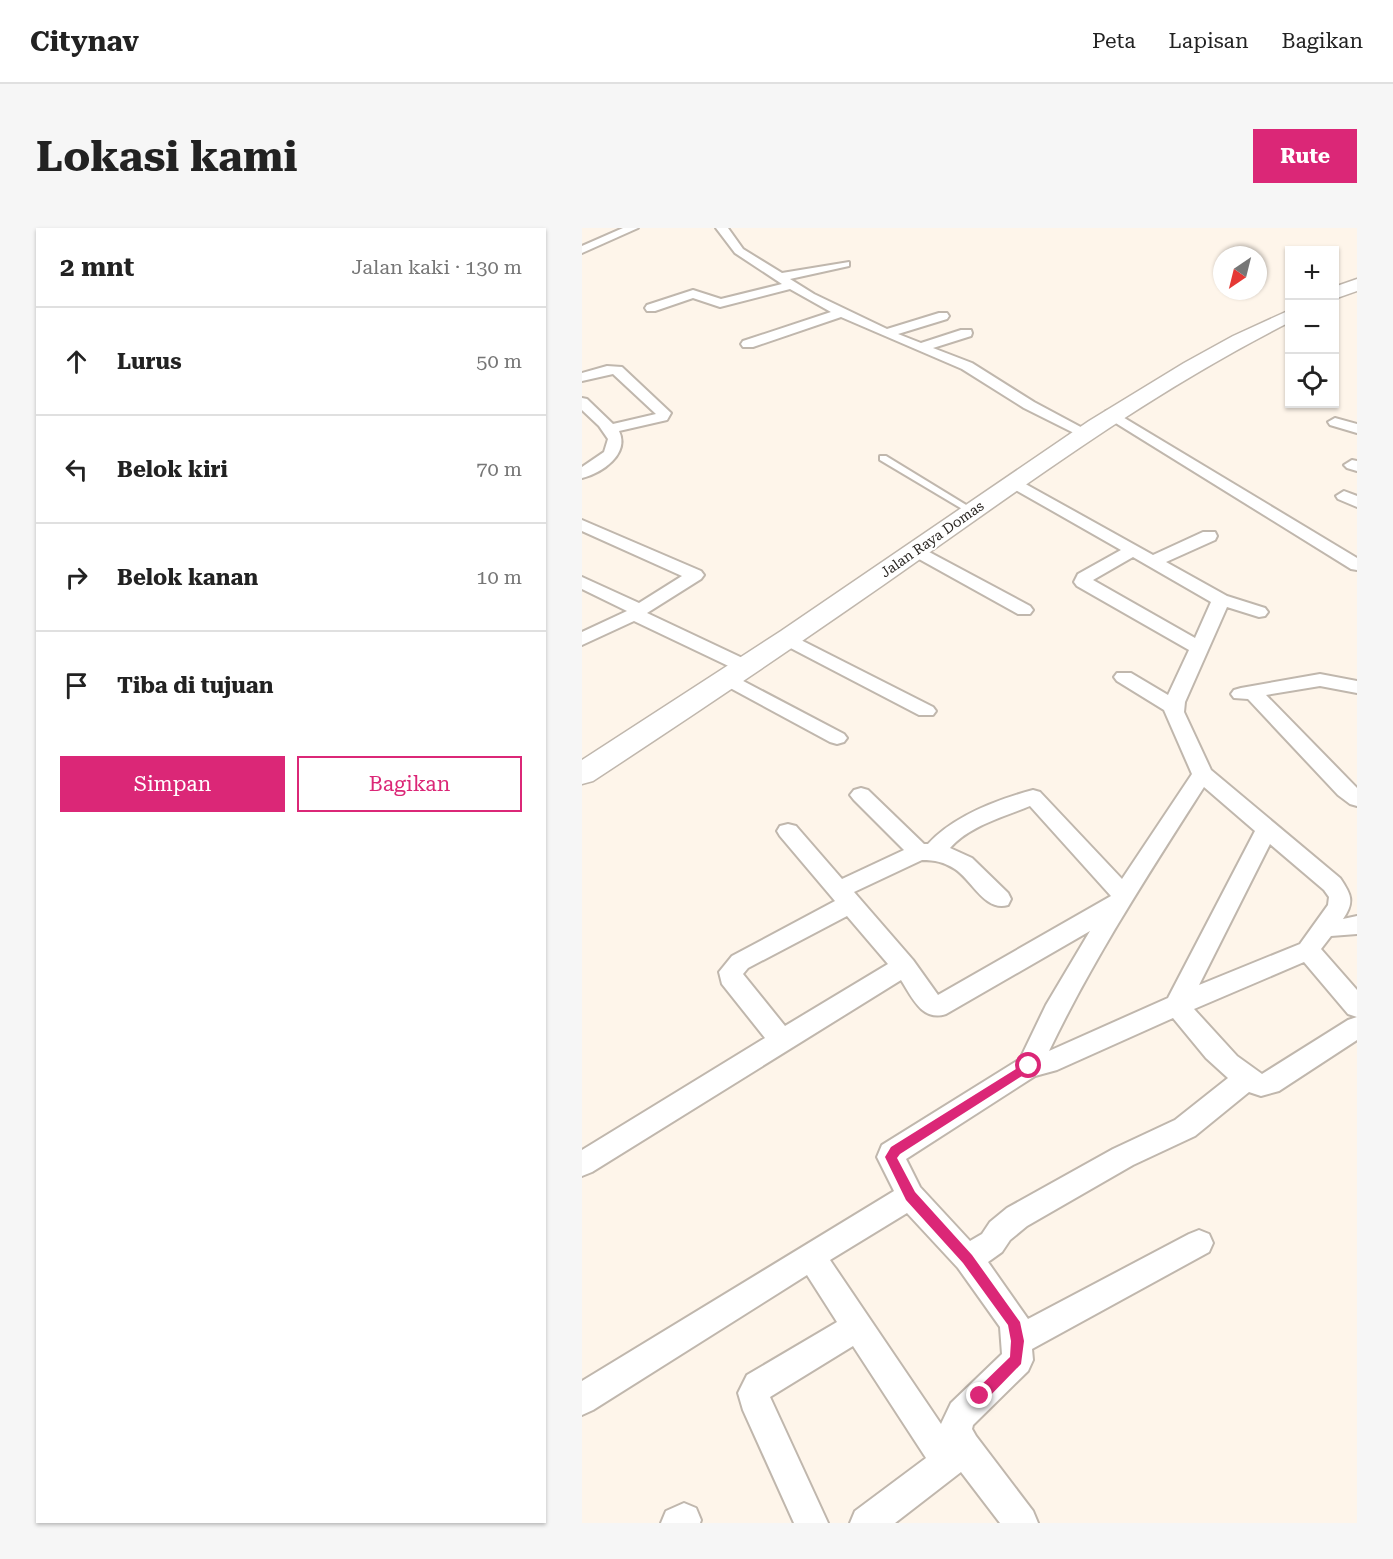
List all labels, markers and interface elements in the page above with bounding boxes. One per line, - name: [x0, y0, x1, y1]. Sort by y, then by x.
- text: Citynav: [30, 25, 139, 58]
- text: Peta: [1092, 29, 1136, 53]
- text: Lapisan: [1169, 29, 1249, 53]
- text: Bagikan: [1282, 29, 1363, 53]
- button: Rute: [1253, 129, 1357, 183]
- text: Lokasi kami: [36, 132, 297, 181]
- north arrow: [1213, 246, 1267, 300]
- map controls: [1285, 246, 1339, 408]
- button: +: [1285, 246, 1339, 300]
- text: 2 mnt: [60, 252, 134, 282]
- text: Jalan kaki · 130 m: [351, 255, 522, 279]
- button: −: [1285, 300, 1339, 354]
- icon: ahead: [60, 345, 93, 378]
- text: Lurus: [117, 349, 182, 374]
- text: 50 m: [476, 349, 522, 373]
- button: locate: [1285, 354, 1339, 408]
- icon: left: [60, 453, 93, 486]
- text: Belok kiri: [117, 457, 228, 482]
- text: 70 m: [476, 457, 522, 481]
- street label: Jalan Raya Domas: [877, 497, 987, 581]
- icon: right: [60, 561, 93, 594]
- text: Belok kanan: [117, 565, 258, 590]
- text: 10 m: [476, 565, 522, 589]
- icon: arrive: [60, 669, 93, 702]
- text: Tiba di tujuan: [117, 673, 273, 698]
- button: Simpan: [60, 756, 285, 812]
- button: Bagikan: [297, 756, 522, 812]
- route start: [1015, 1052, 1041, 1078]
- route end: [966, 1382, 992, 1408]

